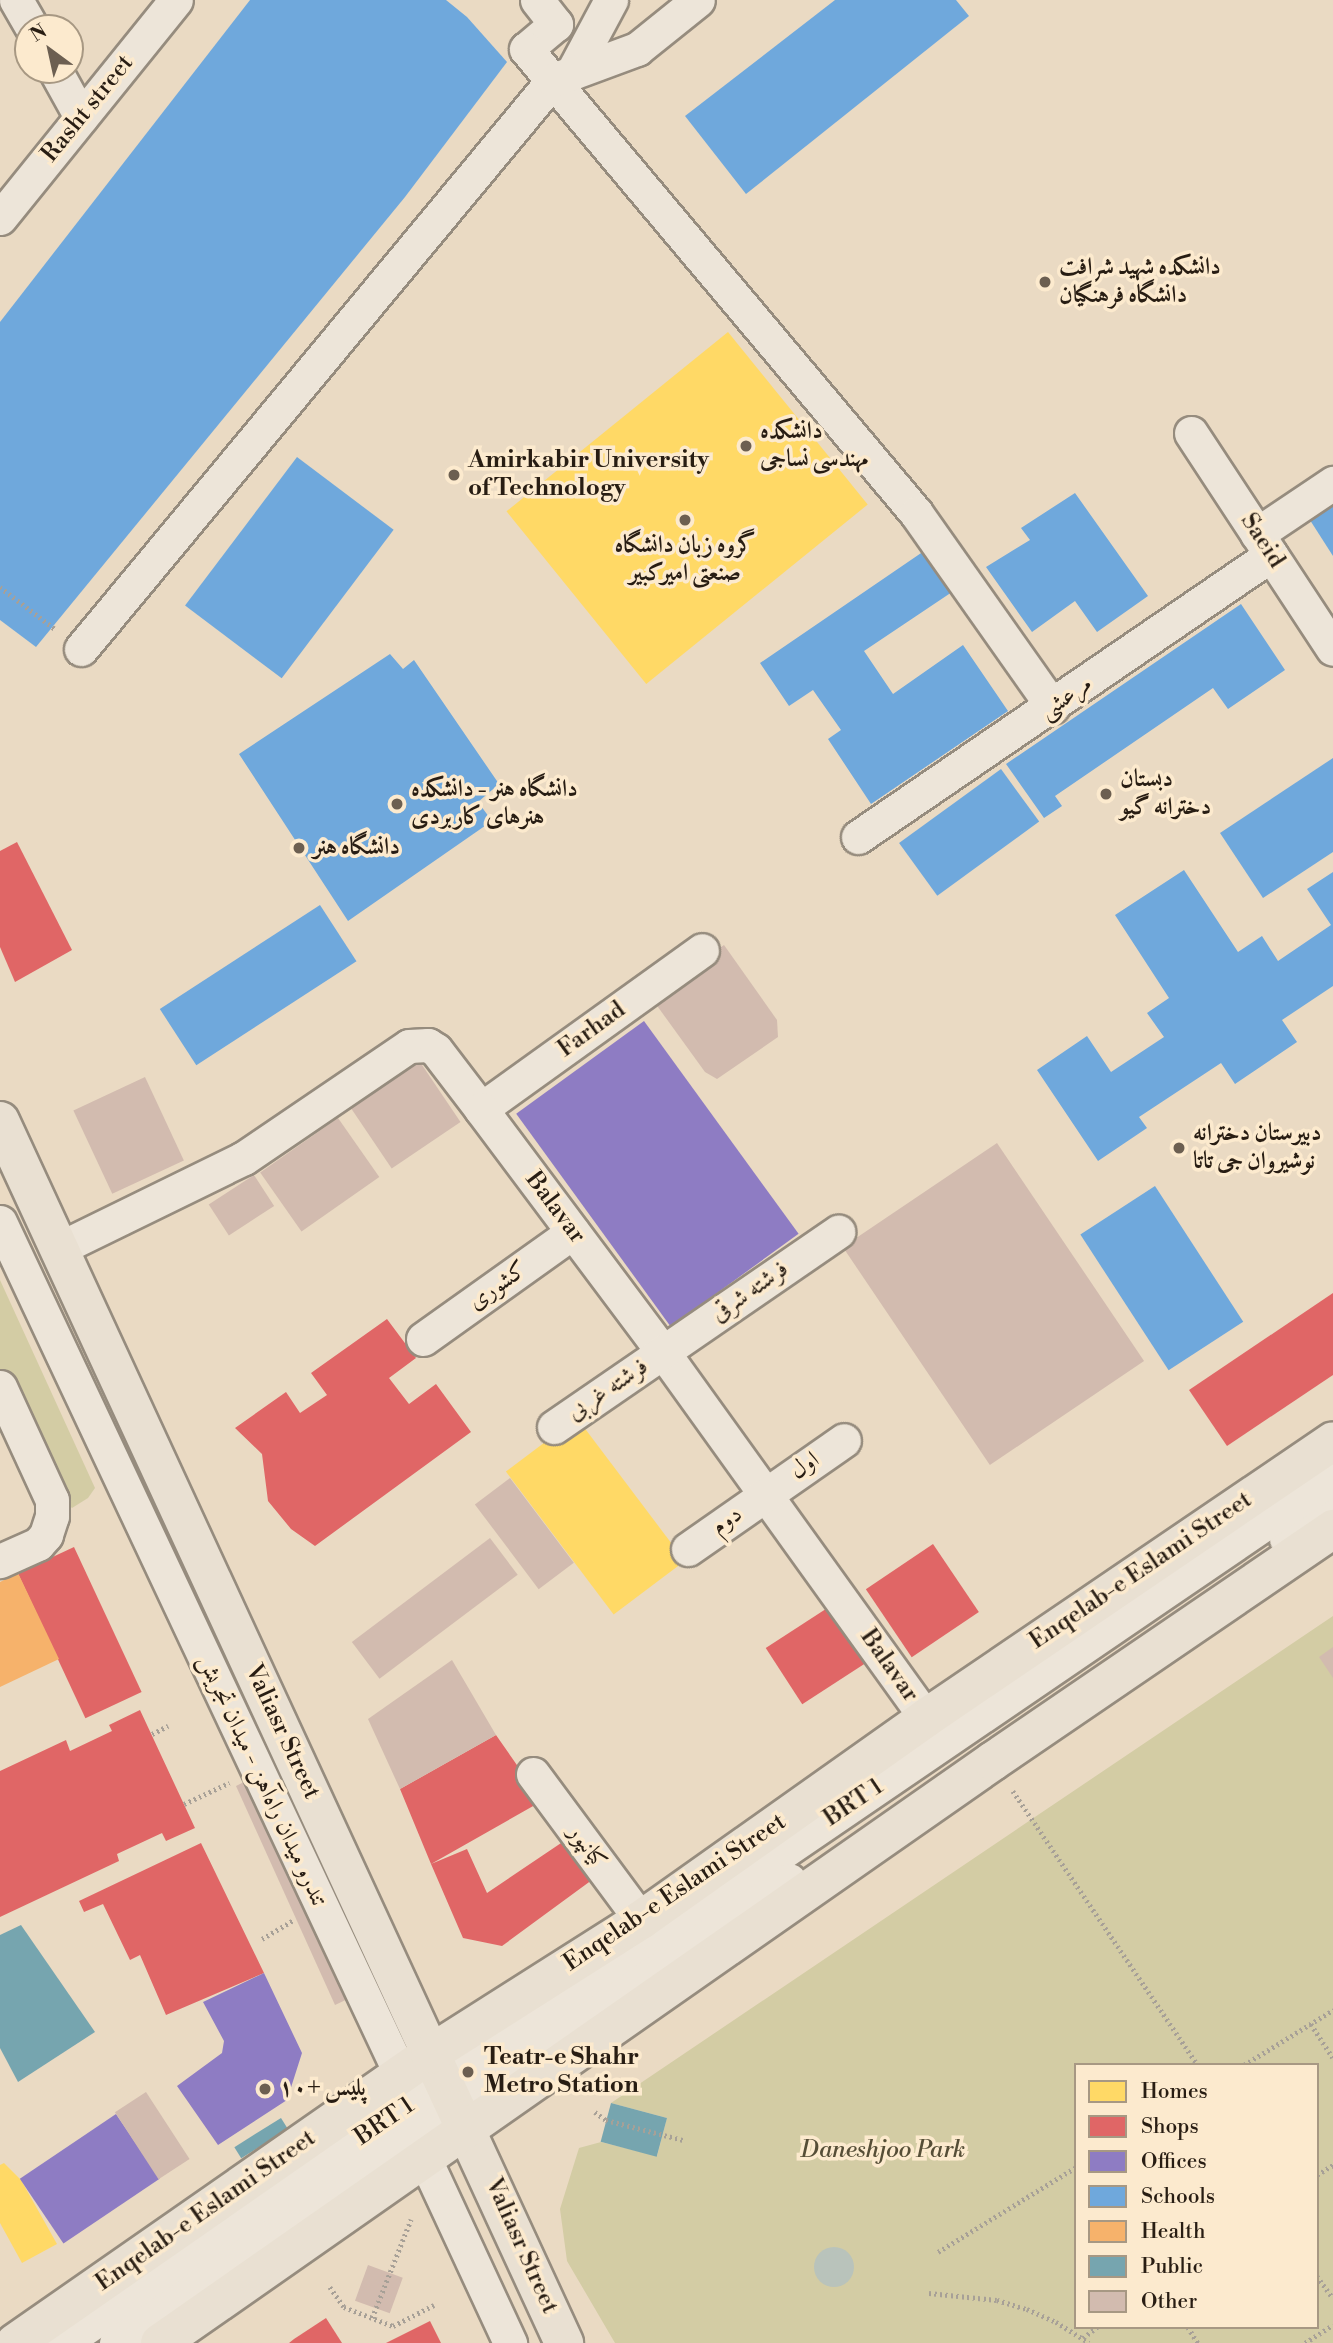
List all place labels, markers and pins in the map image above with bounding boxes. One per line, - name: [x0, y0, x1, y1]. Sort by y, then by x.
- place label: دانشکده شهید شرافت دانشگاه فرهنگیان: [1059, 254, 1221, 310]
- marker: دانشکده شهید شرافت دانشگاه فرهنگیان: [1037, 274, 1053, 290]
- place label: دانشکده مهندسی نساجی: [760, 418, 868, 474]
- marker: دانشکده مهندسی نساجی: [738, 438, 754, 454]
- place label: Amirkabir University of Technology: [468, 447, 709, 503]
- marker: Amirkabir University of Technology: [446, 467, 462, 483]
- marker: گروه زبان دانشگاه صنعتی امیرکبیر: [677, 512, 693, 528]
- place label: گروه زبان دانشگاه صنعتی امیرکبیر: [615, 532, 755, 588]
- place label: دبستان دخترانه گیو: [1120, 766, 1211, 822]
- place label: دانشگاه هنر - دانشکده هنرهای کاربردی: [411, 776, 578, 832]
- marker: دبستان دخترانه گیو: [1098, 786, 1114, 802]
- marker: دانشگاه هنر - دانشکده هنرهای کاربردی: [389, 796, 405, 812]
- place label: دانشگاه هنر: [313, 834, 400, 862]
- marker: دانشگاه هنر: [291, 840, 307, 856]
- place label: دبیرستان دخترانه نوشیروان جی تاتا: [1193, 1120, 1321, 1176]
- marker: دبیرستان دخترانه نوشیروان جی تاتا: [1171, 1140, 1187, 1156]
- place label: Teatr-e Shahr Metro Station: [484, 2044, 639, 2100]
- marker: Teatr-e Shahr Metro Station: [458, 2062, 478, 2082]
- place label: پلیس +۱۰: [279, 2075, 366, 2103]
- marker: پلیس +۱۰: [257, 2081, 273, 2097]

